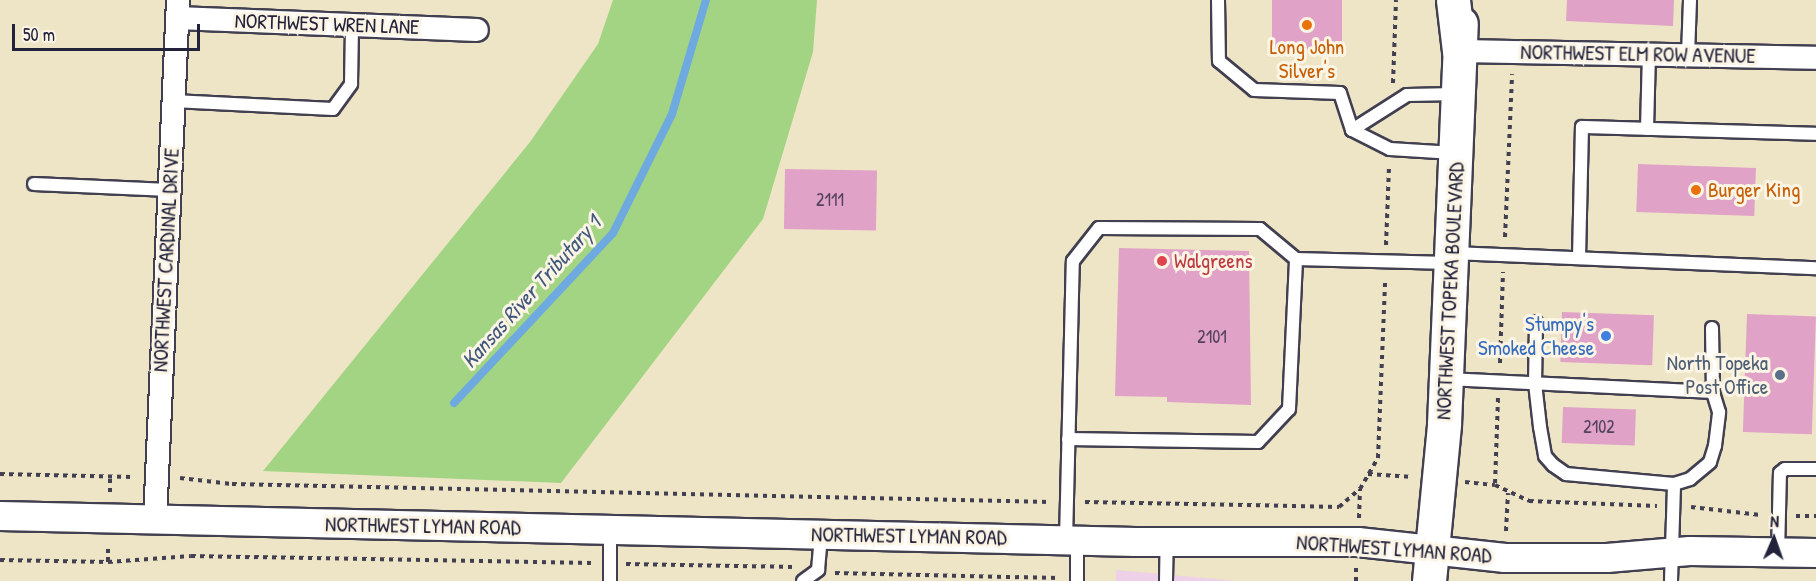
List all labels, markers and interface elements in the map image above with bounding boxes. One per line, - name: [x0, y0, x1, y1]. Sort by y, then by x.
- street label: NORTHWEST WREN LANE: [234, 8, 420, 40]
- scale bar: [15, 12, 202, 50]
- marker: Long John Silver's: [1300, 18, 1314, 32]
- text: 50 m: [23, 22, 55, 47]
- place label: Long John Silver's: [1270, 34, 1344, 84]
- street label: NORTHWEST ELM ROW AVENUE: [1520, 39, 1756, 69]
- street label: NORTHWEST CARDINAL DRIVE: [148, 147, 184, 373]
- street label: NORTHWEST TOPEKA BOULEVARD: [1431, 162, 1469, 420]
- place label: Burger King: [1708, 177, 1800, 203]
- marker: Burger King: [1689, 183, 1703, 197]
- house number: 2111: [816, 189, 844, 211]
- water label: Kansas River Tributary 1: [456, 211, 606, 373]
- place label: Walgreens: [1174, 248, 1252, 274]
- marker: Walgreens: [1155, 254, 1169, 268]
- place label: Stumpy's Smoked Cheese: [1478, 311, 1594, 361]
- house number: 2101: [1197, 326, 1227, 348]
- marker: Stumpy's Smoked Cheese: [1599, 329, 1613, 343]
- place label: North Topeka Post Office: [1667, 350, 1768, 400]
- marker: North Topeka Post Office: [1773, 368, 1787, 382]
- house number: 2102: [1583, 416, 1615, 438]
- north arrow: [1744, 509, 1804, 569]
- text: N: [1770, 510, 1779, 532]
- street label: NORTHWEST LYMAN ROAD: [325, 512, 521, 540]
- street label: NORTHWEST LYMAN ROAD: [811, 522, 1007, 550]
- street label: NORTHWEST LYMAN ROAD: [1295, 530, 1493, 568]

